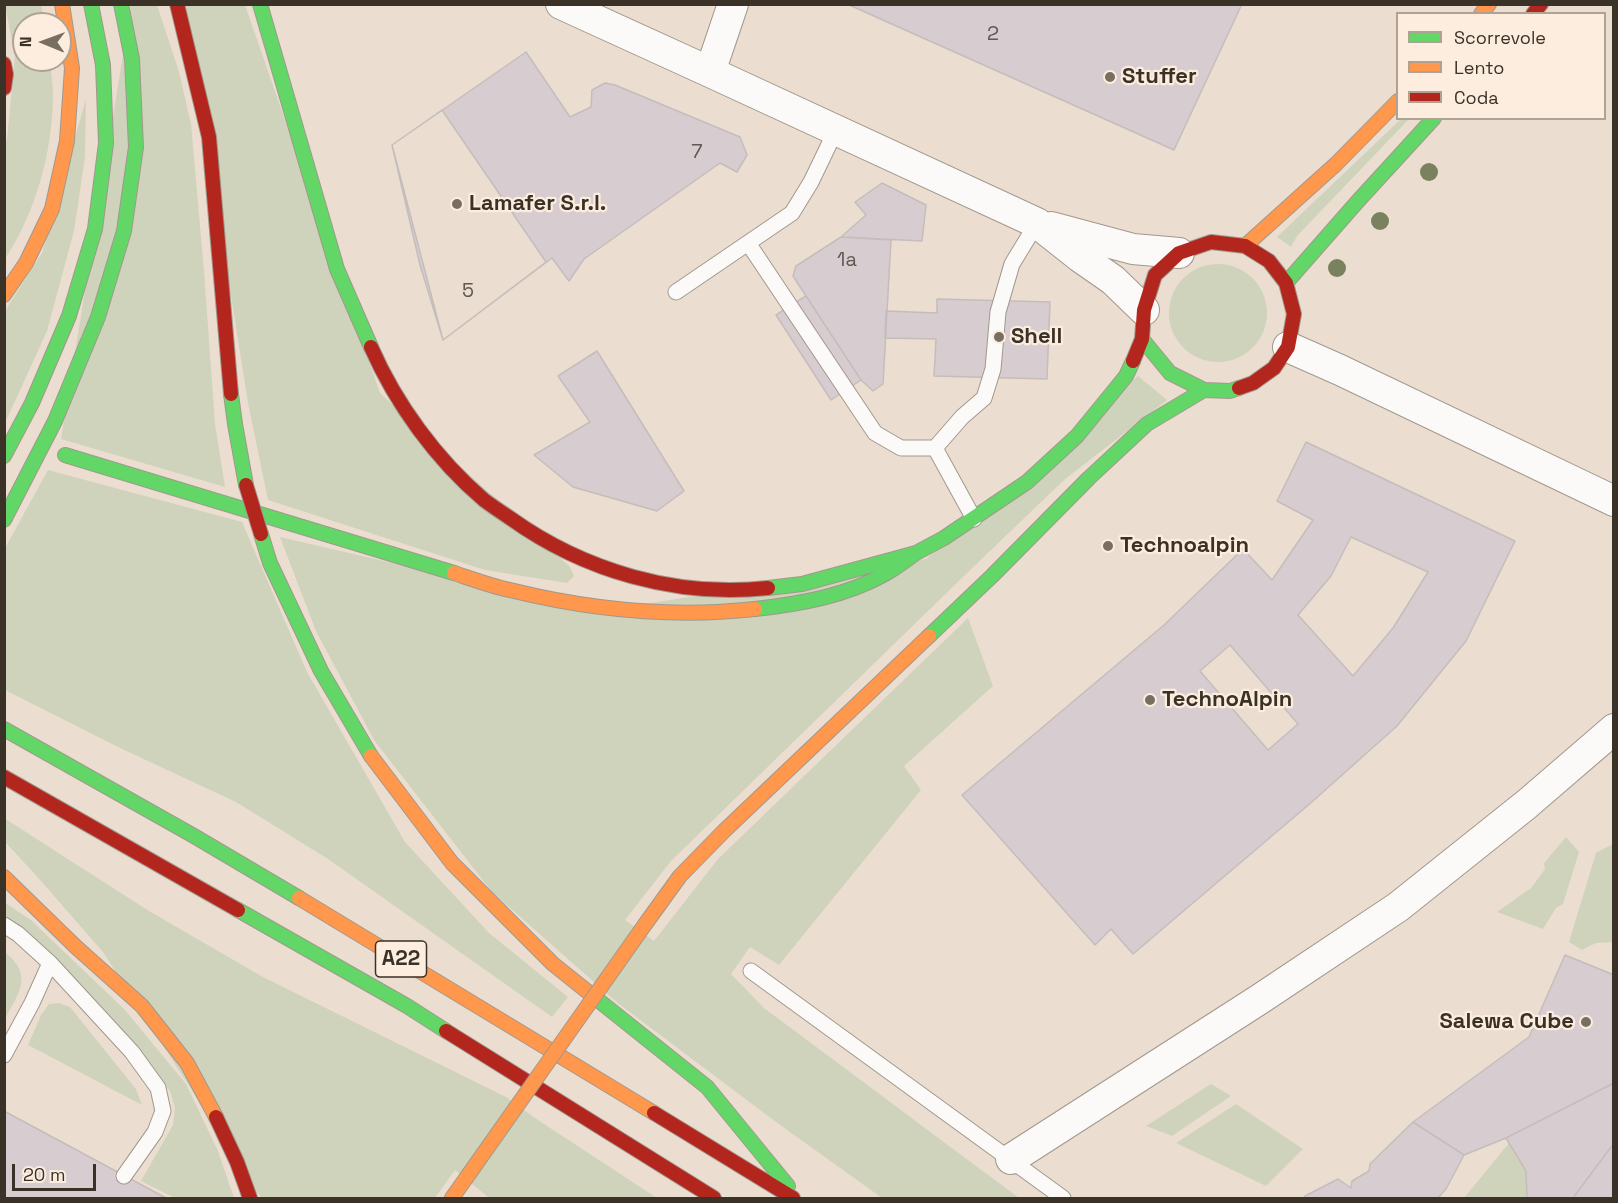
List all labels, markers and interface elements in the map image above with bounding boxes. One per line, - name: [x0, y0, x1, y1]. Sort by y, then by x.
- north arrow: [12, 12, 72, 72]
- legend: [1396, 12, 1606, 120]
- house number: 2: [987, 23, 999, 47]
- text: Scorrevole: [1454, 26, 1546, 49]
- text: N: [15, 36, 36, 47]
- text: Lento: [1454, 56, 1504, 79]
- place label: Stuffer: [1122, 64, 1197, 90]
- marker: Stuffer: [1103, 70, 1117, 84]
- text: Coda: [1454, 86, 1499, 109]
- house number: 7: [691, 141, 703, 165]
- place label: Lamafer S.r.l.: [469, 191, 606, 217]
- marker: Lamafer S.r.l.: [450, 197, 464, 211]
- house number: 1a: [837, 249, 857, 273]
- house number: 5: [462, 280, 474, 304]
- place label: Shell: [1011, 324, 1062, 350]
- marker: Shell: [992, 330, 1006, 344]
- place label: Technoalpin: [1120, 533, 1249, 559]
- marker: Technoalpin: [1101, 539, 1115, 553]
- place label: TechnoAlpin: [1162, 687, 1292, 713]
- marker: TechnoAlpin: [1143, 693, 1157, 707]
- road number: A22: [376, 941, 426, 977]
- place label: Salewa Cube: [1439, 1009, 1574, 1035]
- marker: Salewa Cube: [1579, 1015, 1593, 1029]
- scale bar: [15, 1152, 99, 1190]
- text: 20 m: [23, 1163, 66, 1186]

